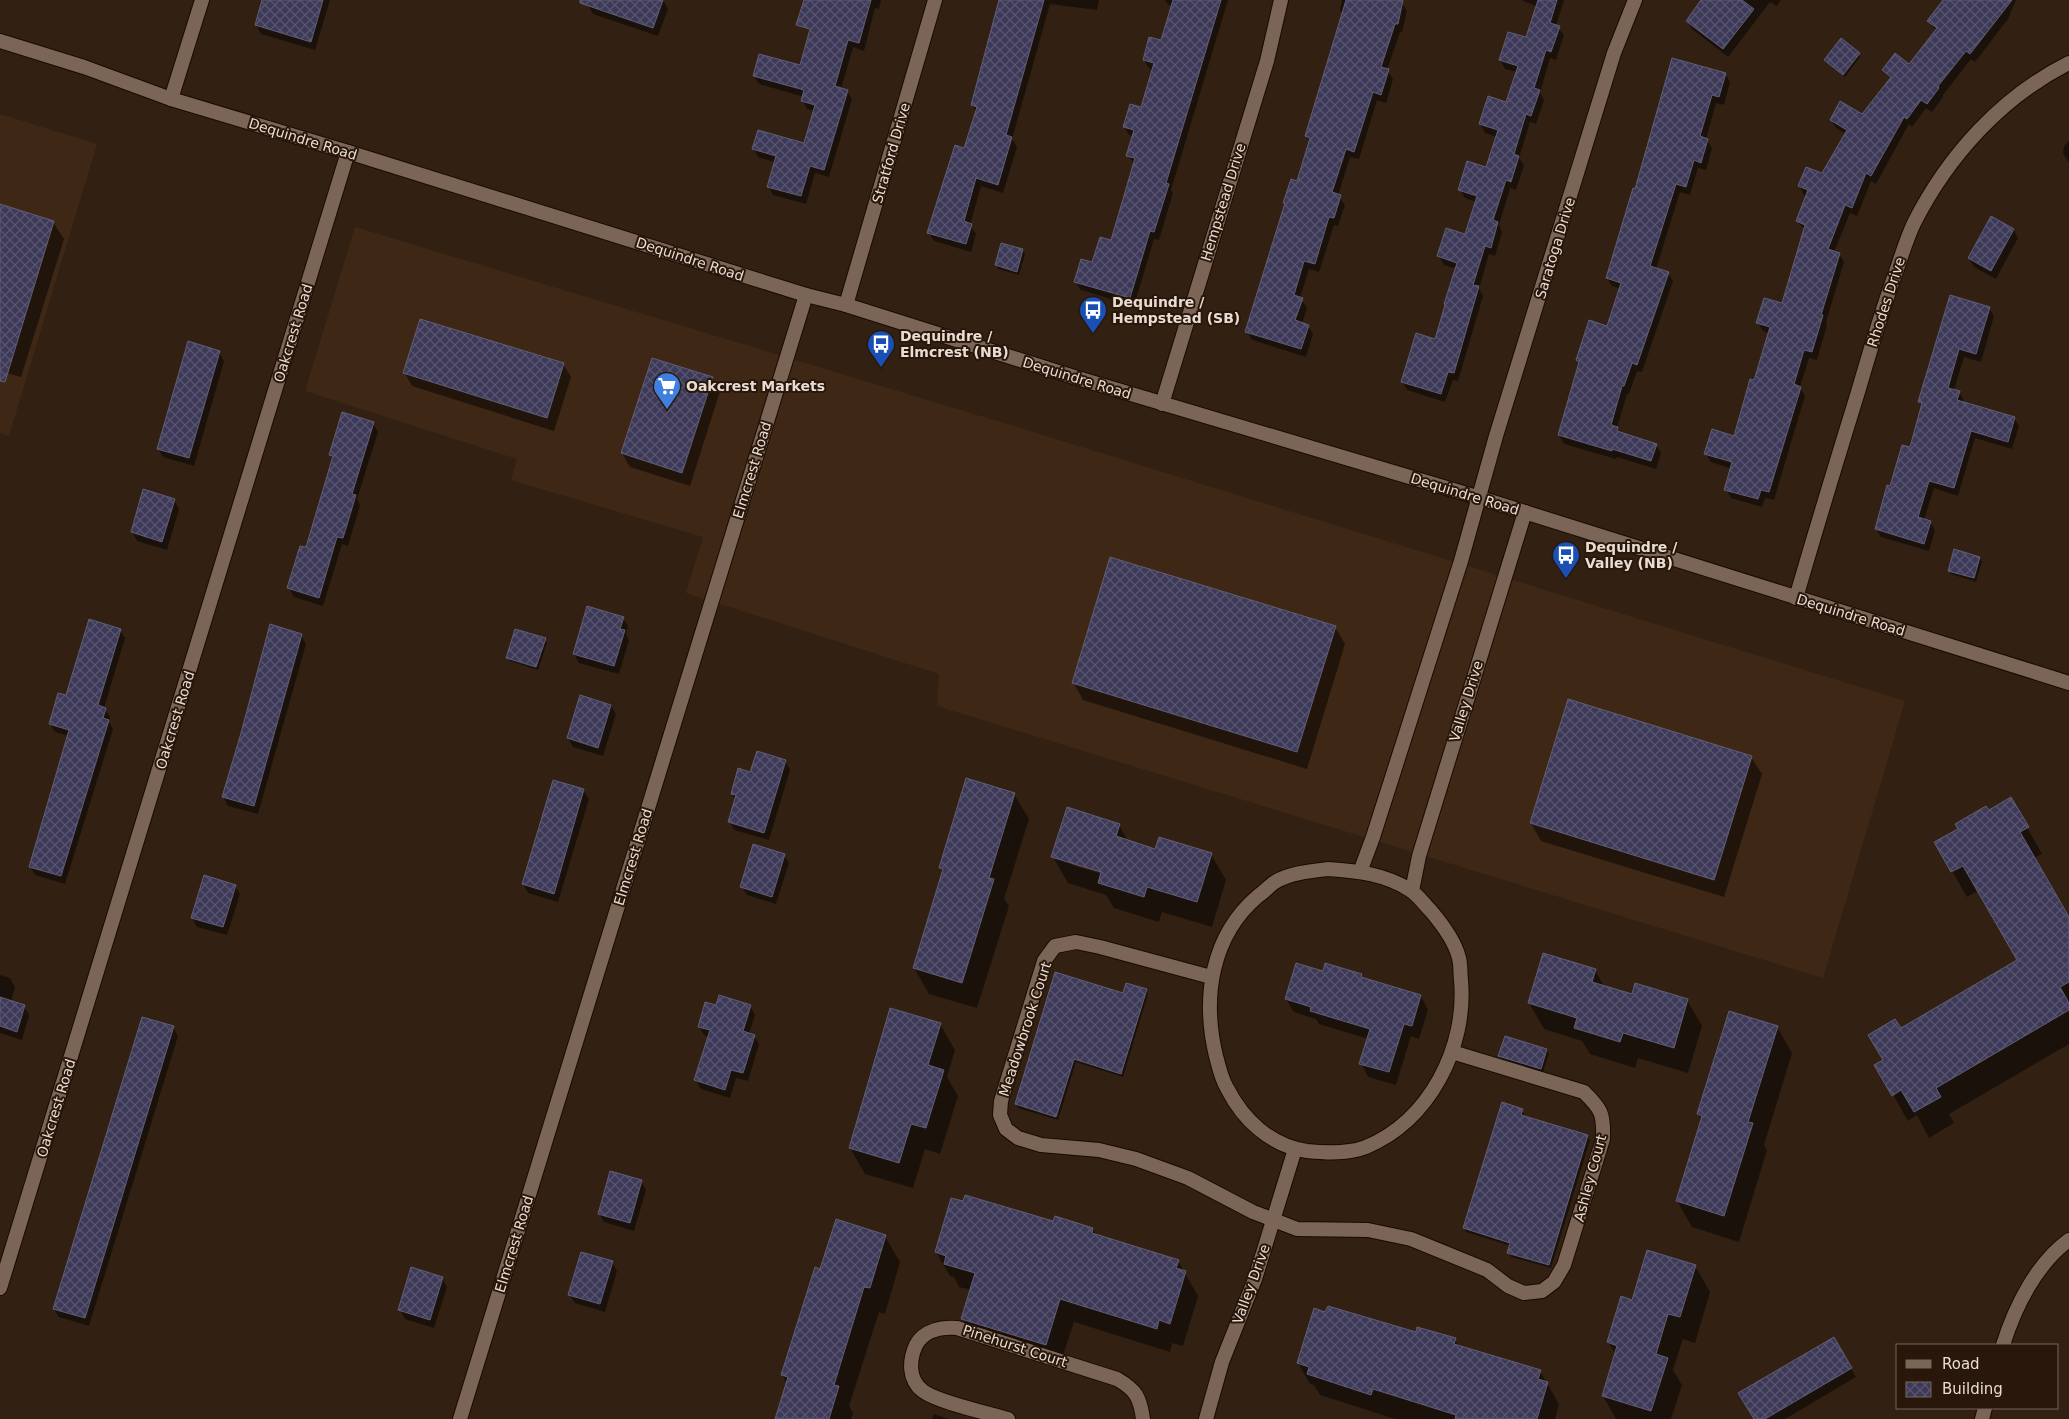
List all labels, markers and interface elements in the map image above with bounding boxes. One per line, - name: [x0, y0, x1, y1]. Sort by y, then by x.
- street label: Stratford Drive: [869, 101, 913, 205]
- street label: Dequindre Road: [247, 115, 359, 163]
- street label: Hempstead Drive: [1197, 141, 1249, 263]
- street label: Saratoga Drive: [1532, 195, 1578, 301]
- street label: Dequindre Road: [634, 234, 746, 284]
- street label: Rhodes Drive: [1864, 255, 1908, 349]
- street label: Oakcrest Road: [270, 282, 316, 384]
- place label: Dequindre / Hempstead (SB): [1112, 294, 1240, 326]
- bus stop icon: Dequindre / Hempstead (SB): [1078, 295, 1108, 334]
- place label: Dequindre / Elmcrest (NB): [900, 328, 1009, 360]
- bus stop icon: Dequindre / Elmcrest (NB): [866, 329, 896, 368]
- street label: Dequindre Road: [1021, 354, 1133, 402]
- supermarket icon: Oakcrest Markets: [652, 371, 682, 410]
- place label: Oakcrest Markets: [686, 378, 825, 394]
- street label: Elmcrest Road: [730, 420, 774, 520]
- street label: Dequindre Road: [1409, 470, 1521, 518]
- place label: Dequindre / Valley (NB): [1585, 539, 1678, 571]
- bus stop icon: Dequindre / Valley (NB): [1551, 540, 1581, 579]
- street label: Dequindre Road: [1795, 591, 1907, 639]
- street label: Valley Drive: [1446, 659, 1486, 743]
- street label: Oakcrest Road: [152, 669, 198, 771]
- street label: Elmcrest Road: [611, 807, 655, 907]
- street label: Meadowbrook Court: [996, 959, 1054, 1098]
- street label: Oakcrest Road: [33, 1057, 79, 1159]
- street label: Ashley Court: [1571, 1132, 1609, 1223]
- street label: Elmcrest Road: [492, 1194, 536, 1294]
- street label: Valley Drive: [1229, 1242, 1273, 1326]
- street label: Pinehurst Court: [961, 1322, 1070, 1371]
- legend: [1896, 1344, 2059, 1409]
- text: Road: [1942, 1355, 1980, 1373]
- text: Building: [1942, 1380, 2003, 1398]

